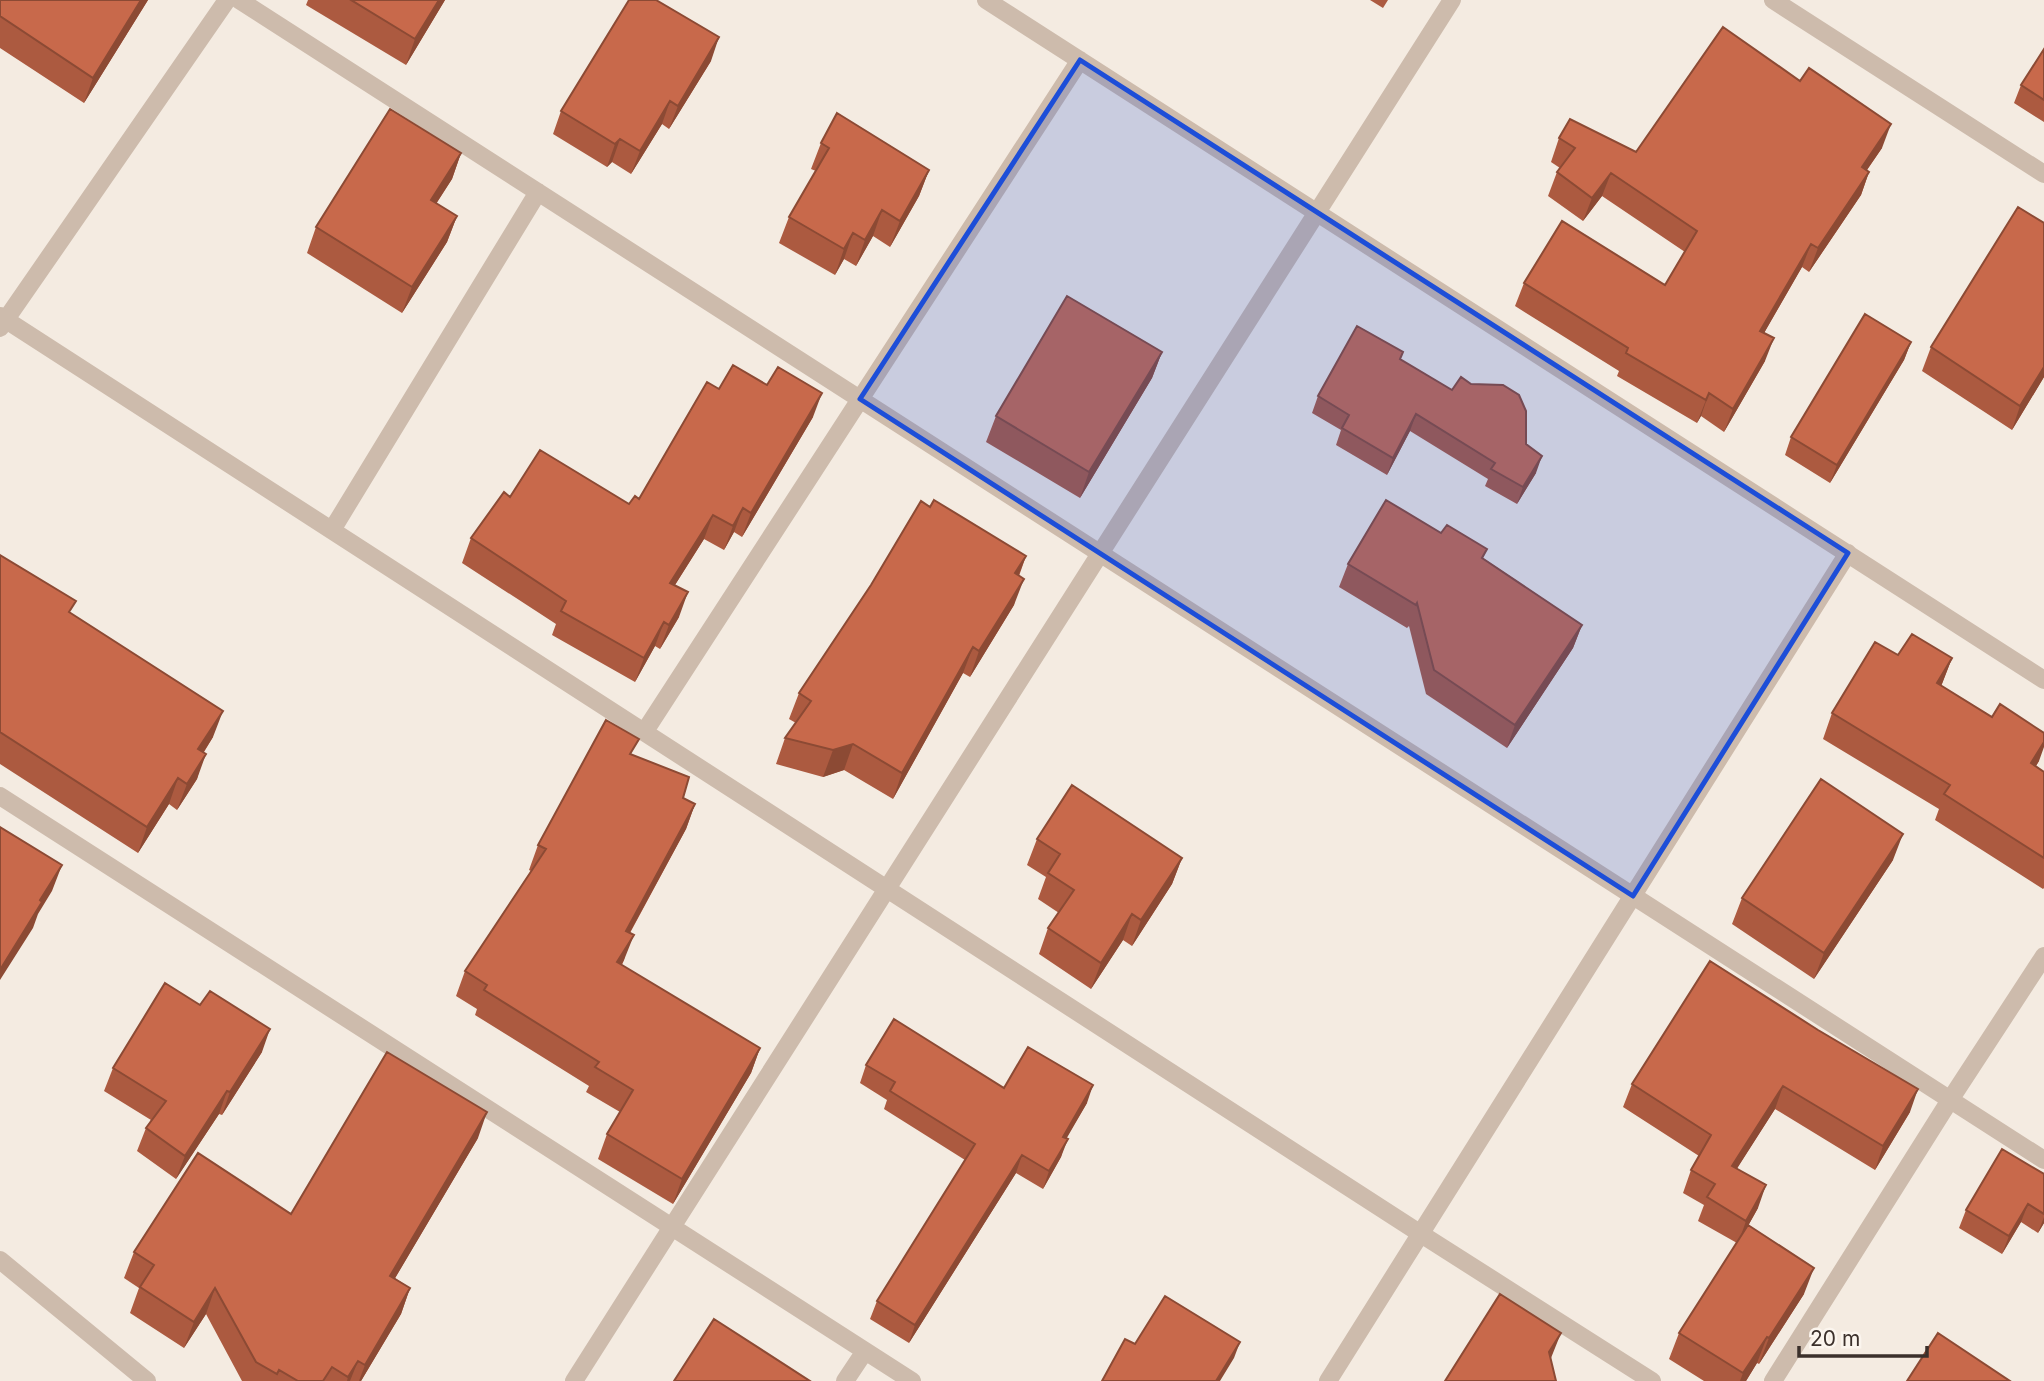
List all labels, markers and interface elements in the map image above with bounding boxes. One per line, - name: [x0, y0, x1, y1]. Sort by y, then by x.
- scale bar: [1799, 1314, 1927, 1358]
- text: 20 m: [1810, 1326, 1860, 1351]

